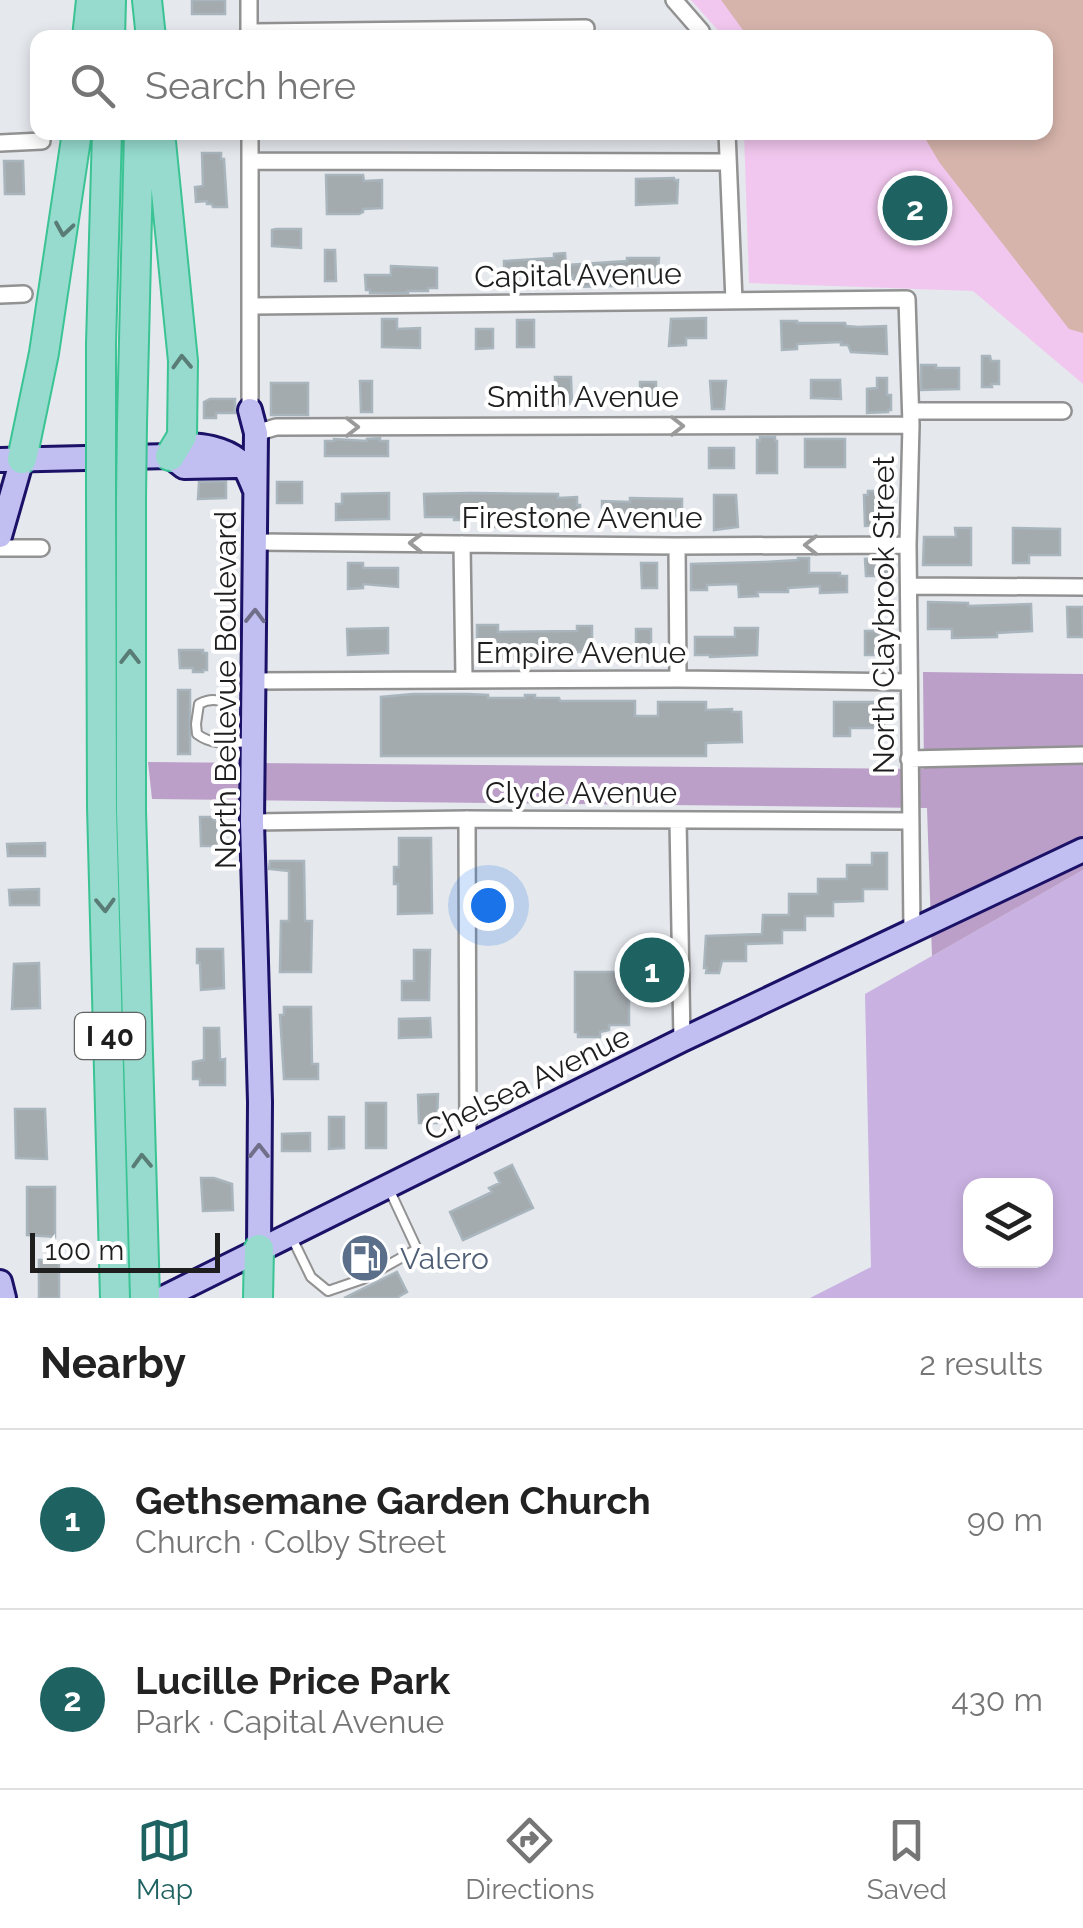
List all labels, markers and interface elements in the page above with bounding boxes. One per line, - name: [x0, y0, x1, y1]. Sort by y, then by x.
- search box: [30, 30, 1053, 140]
- icon: search: [65, 58, 120, 113]
- text: Search here: [145, 63, 356, 108]
- pin: 2: [882, 170, 948, 246]
- one-way arrow: [54, 221, 75, 237]
- street label: Capital Avenue: [474, 256, 682, 294]
- one-way arrow: [172, 354, 193, 370]
- street label: Smith Avenue: [487, 379, 679, 414]
- one-way arrow: [670, 415, 686, 437]
- one-way arrow: [346, 416, 361, 438]
- street label: North Claybrook Street: [866, 456, 901, 774]
- street label: Firestone Avenue: [461, 500, 703, 535]
- street label: North Bellevue Boulevard: [208, 511, 243, 869]
- one-way arrow: [407, 533, 423, 554]
- one-way arrow: [802, 535, 818, 556]
- one-way arrow: [244, 608, 265, 624]
- street label: Empire Avenue: [476, 635, 686, 670]
- one-way arrow: [119, 649, 141, 664]
- street label: Clyde Avenue: [485, 775, 677, 810]
- your location: [463, 880, 514, 931]
- one-way arrow: [95, 897, 116, 913]
- pin: 1: [620, 932, 684, 1008]
- road number: I 40: [75, 1013, 145, 1059]
- street label: Chelsea Avenue: [419, 1018, 635, 1148]
- one-way arrow: [248, 1143, 270, 1158]
- one-way arrow: [131, 1152, 152, 1168]
- map controls: [963, 1178, 1053, 1268]
- button: layers: [963, 1178, 1053, 1268]
- scale bar: [30, 1228, 220, 1272]
- fuel station icon: Valero: [339, 1232, 391, 1284]
- text: 100 m: [45, 1234, 124, 1267]
- place label: Valero: [400, 1241, 489, 1276]
- text: Nearby: [40, 1339, 186, 1388]
- text: 2 results: [919, 1345, 1043, 1382]
- text: Gethsemane Garden Church: [135, 1478, 651, 1523]
- text: 1: [65, 1501, 80, 1538]
- text: 90 m: [967, 1501, 1043, 1538]
- text: Church · Colby Street: [135, 1523, 446, 1560]
- text: Lucille Price Park: [135, 1658, 450, 1703]
- text: 2: [63, 1681, 82, 1718]
- text: 430 m: [951, 1681, 1043, 1718]
- text: Park · Capital Avenue: [135, 1703, 444, 1740]
- tab: Map: [136, 1813, 193, 1906]
- tab: Directions: [465, 1813, 595, 1906]
- tab: Saved: [867, 1813, 947, 1906]

